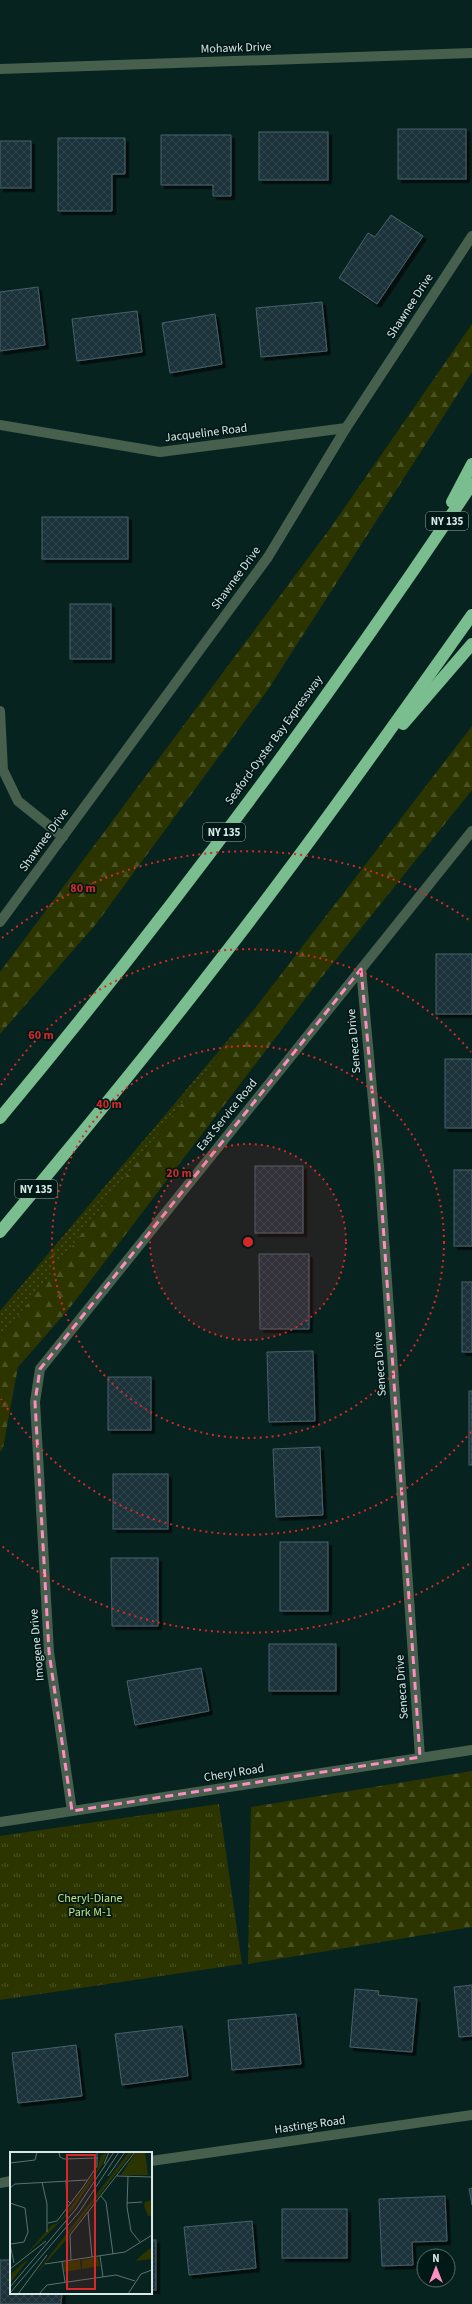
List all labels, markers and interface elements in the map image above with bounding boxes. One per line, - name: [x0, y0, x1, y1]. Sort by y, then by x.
- street label: Mohawk Drive: [200, 38, 272, 58]
- street label: Shawnee Drive: [383, 270, 437, 342]
- street label: Jacqueline Road: [164, 420, 248, 446]
- road number: NY 135: [426, 512, 468, 530]
- street label: Shawnee Drive: [207, 543, 265, 613]
- street label: Seaford-Oyster Bay Expressway: [221, 671, 327, 808]
- street label: Shawnee Drive: [15, 805, 73, 875]
- road number: NY 135: [203, 823, 245, 841]
- text: 80 m: [70, 880, 96, 897]
- street label: Seneca Drive: [343, 1008, 365, 1074]
- text: 60 m: [28, 1027, 54, 1044]
- street label: East Service Road: [193, 1075, 261, 1155]
- text: 40 m: [96, 1096, 122, 1113]
- text: 20 m: [166, 1165, 192, 1182]
- road number: NY 135: [15, 1180, 57, 1198]
- centre of rings: [241, 1235, 255, 1249]
- street label: Seneca Drive: [369, 1331, 391, 1397]
- street label: Imogene Drive: [25, 1608, 49, 1682]
- street label: Seneca Drive: [391, 1654, 413, 1720]
- street label: Cheryl Road: [203, 1760, 265, 1786]
- park label: Cheryl-Diane Park M-1: [57, 1890, 123, 1921]
- street label: Hastings Road: [273, 2112, 347, 2138]
- inset map: [10, 2152, 152, 2294]
- north arrow: [416, 2248, 456, 2288]
- text: N: [432, 2251, 440, 2266]

